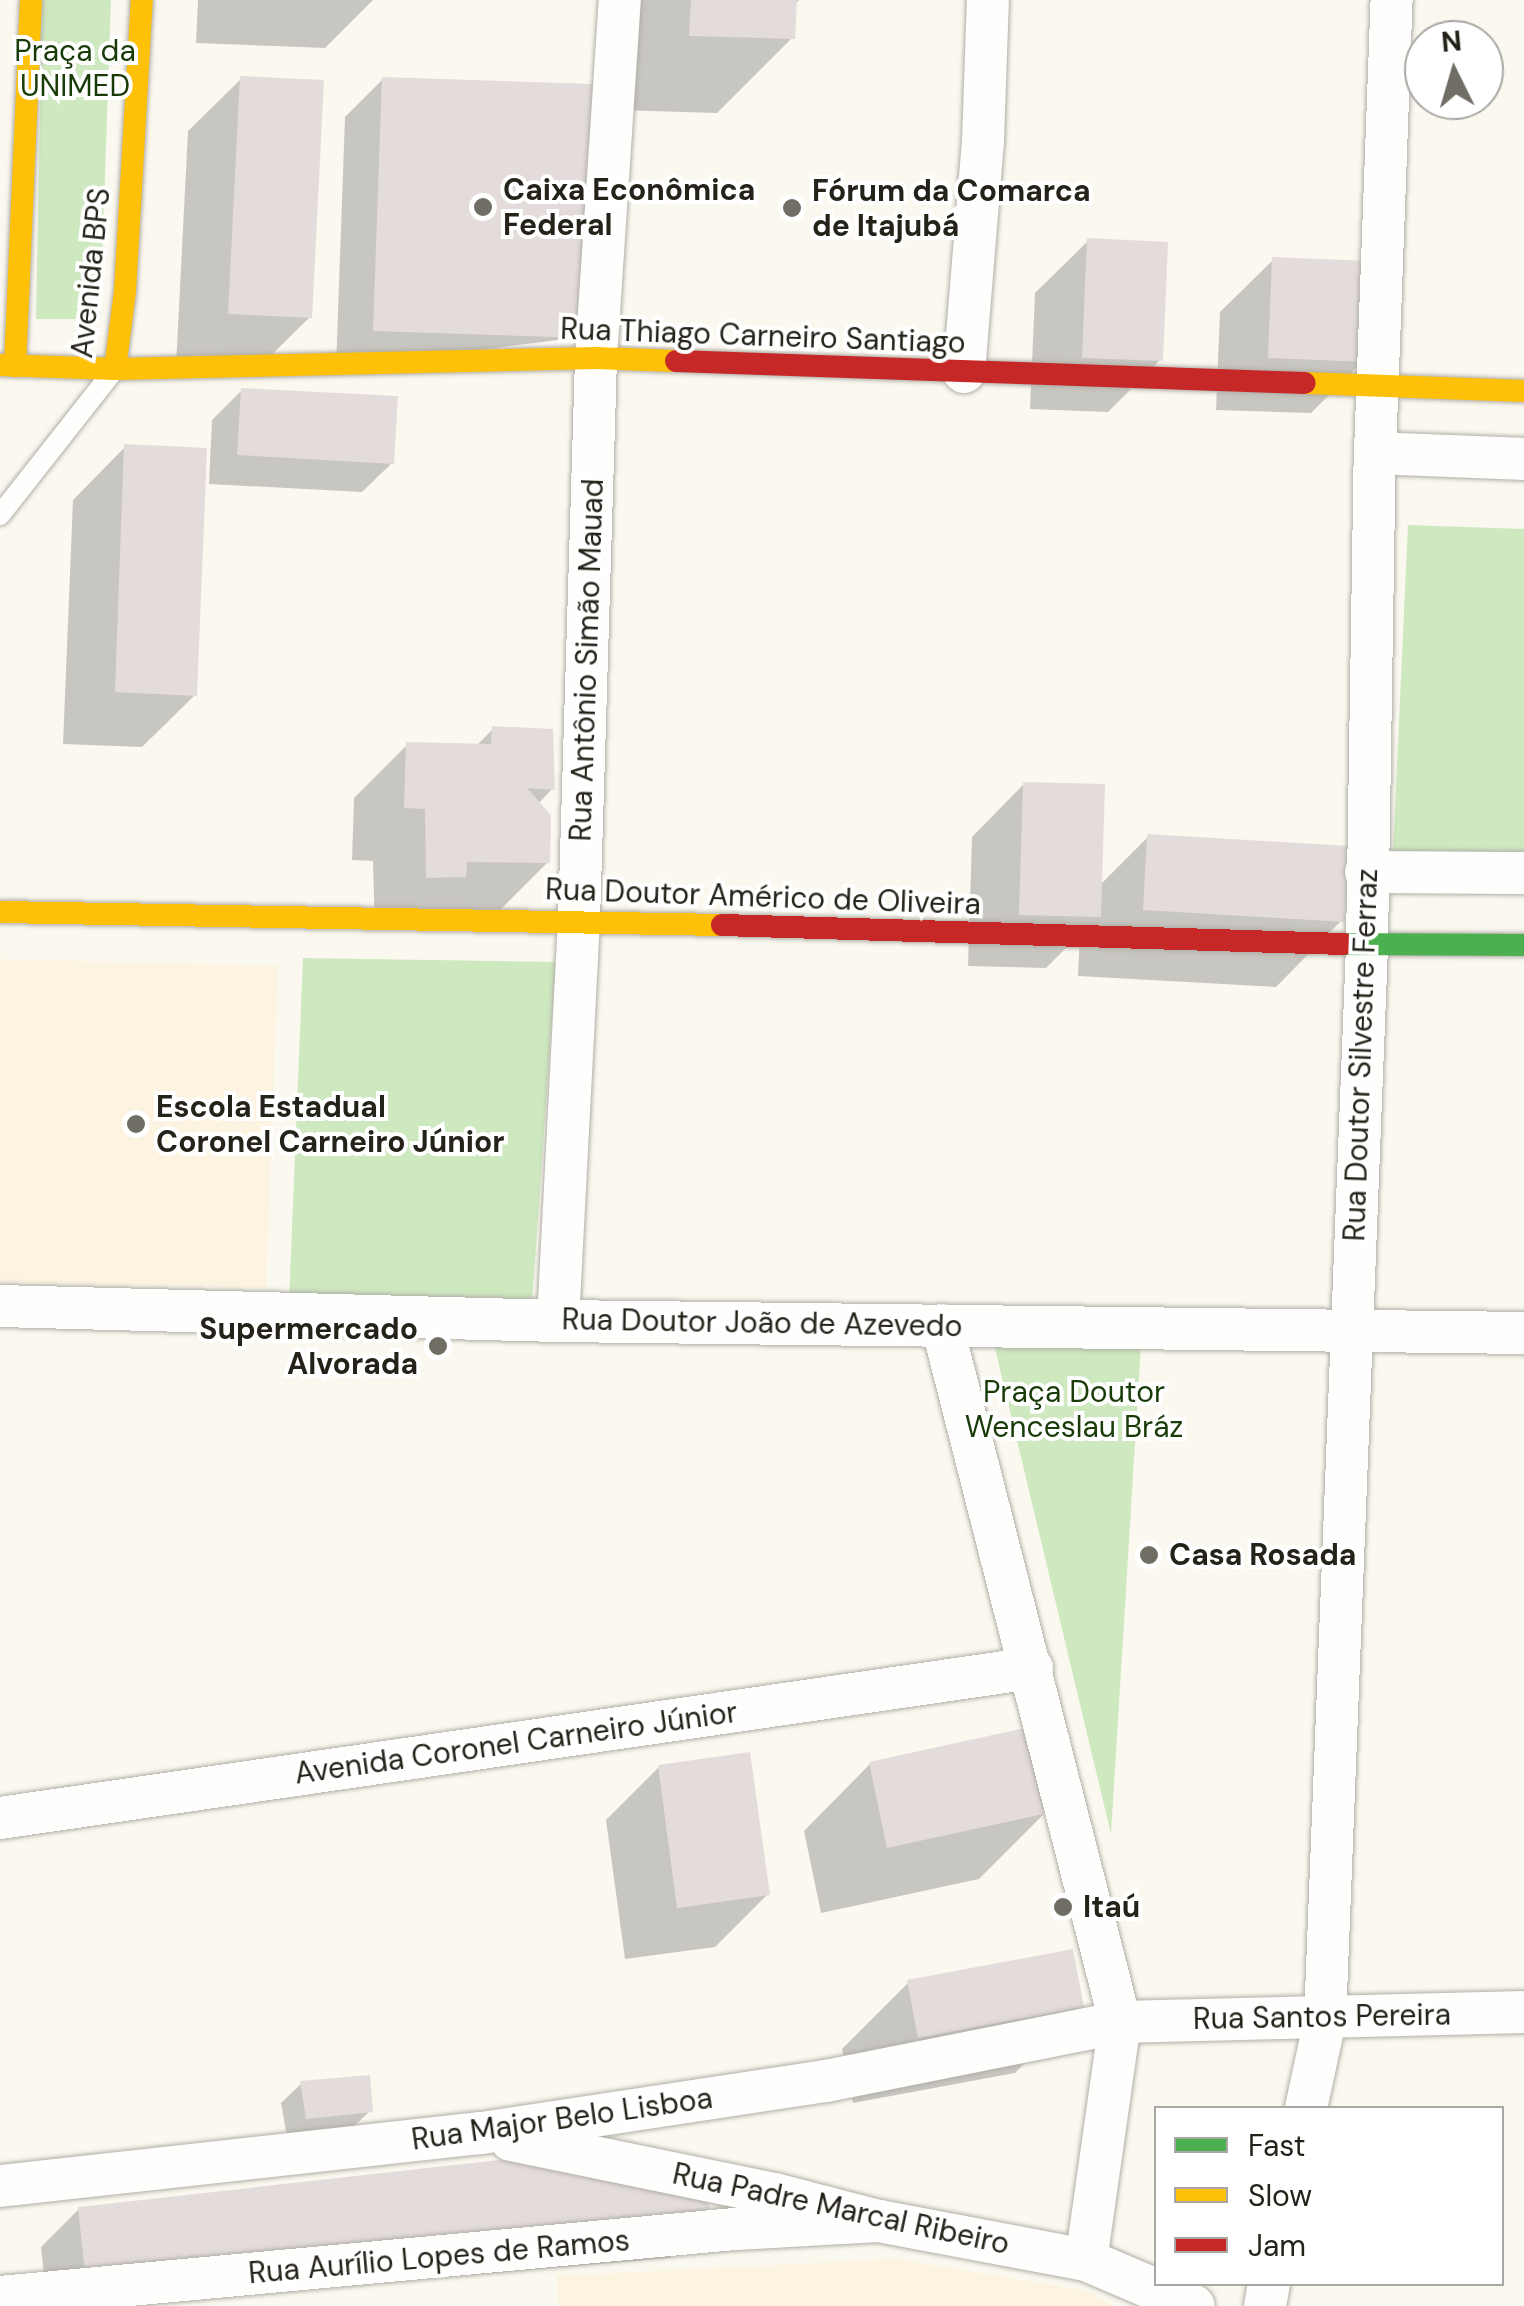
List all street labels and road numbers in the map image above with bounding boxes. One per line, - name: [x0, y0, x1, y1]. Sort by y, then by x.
- street label: Avenida BPS: [64, 186, 118, 360]
- street label: Rua Thiago Carneiro Santiago: [560, 311, 966, 361]
- street label: Rua Antônio Simão Mauad: [563, 478, 611, 842]
- street label: Rua Doutor Silvestre Ferraz: [1337, 868, 1385, 1242]
- street label: Rua Doutor Américo de Oliveira: [545, 871, 981, 923]
- street label: Rua Doutor João de Azevedo: [561, 1302, 963, 1344]
- street label: Avenida Coronel Carneiro Júnior: [292, 1694, 740, 1792]
- street label: Rua Santos Pereira: [1193, 1997, 1451, 2037]
- street label: Rua Major Belo Lisboa: [409, 2080, 715, 2158]
- street label: Rua Padre Marcal Ribeiro: [669, 2156, 1013, 2262]
- street label: Rua Aurílio Lopes de Ramos: [247, 2222, 631, 2292]

